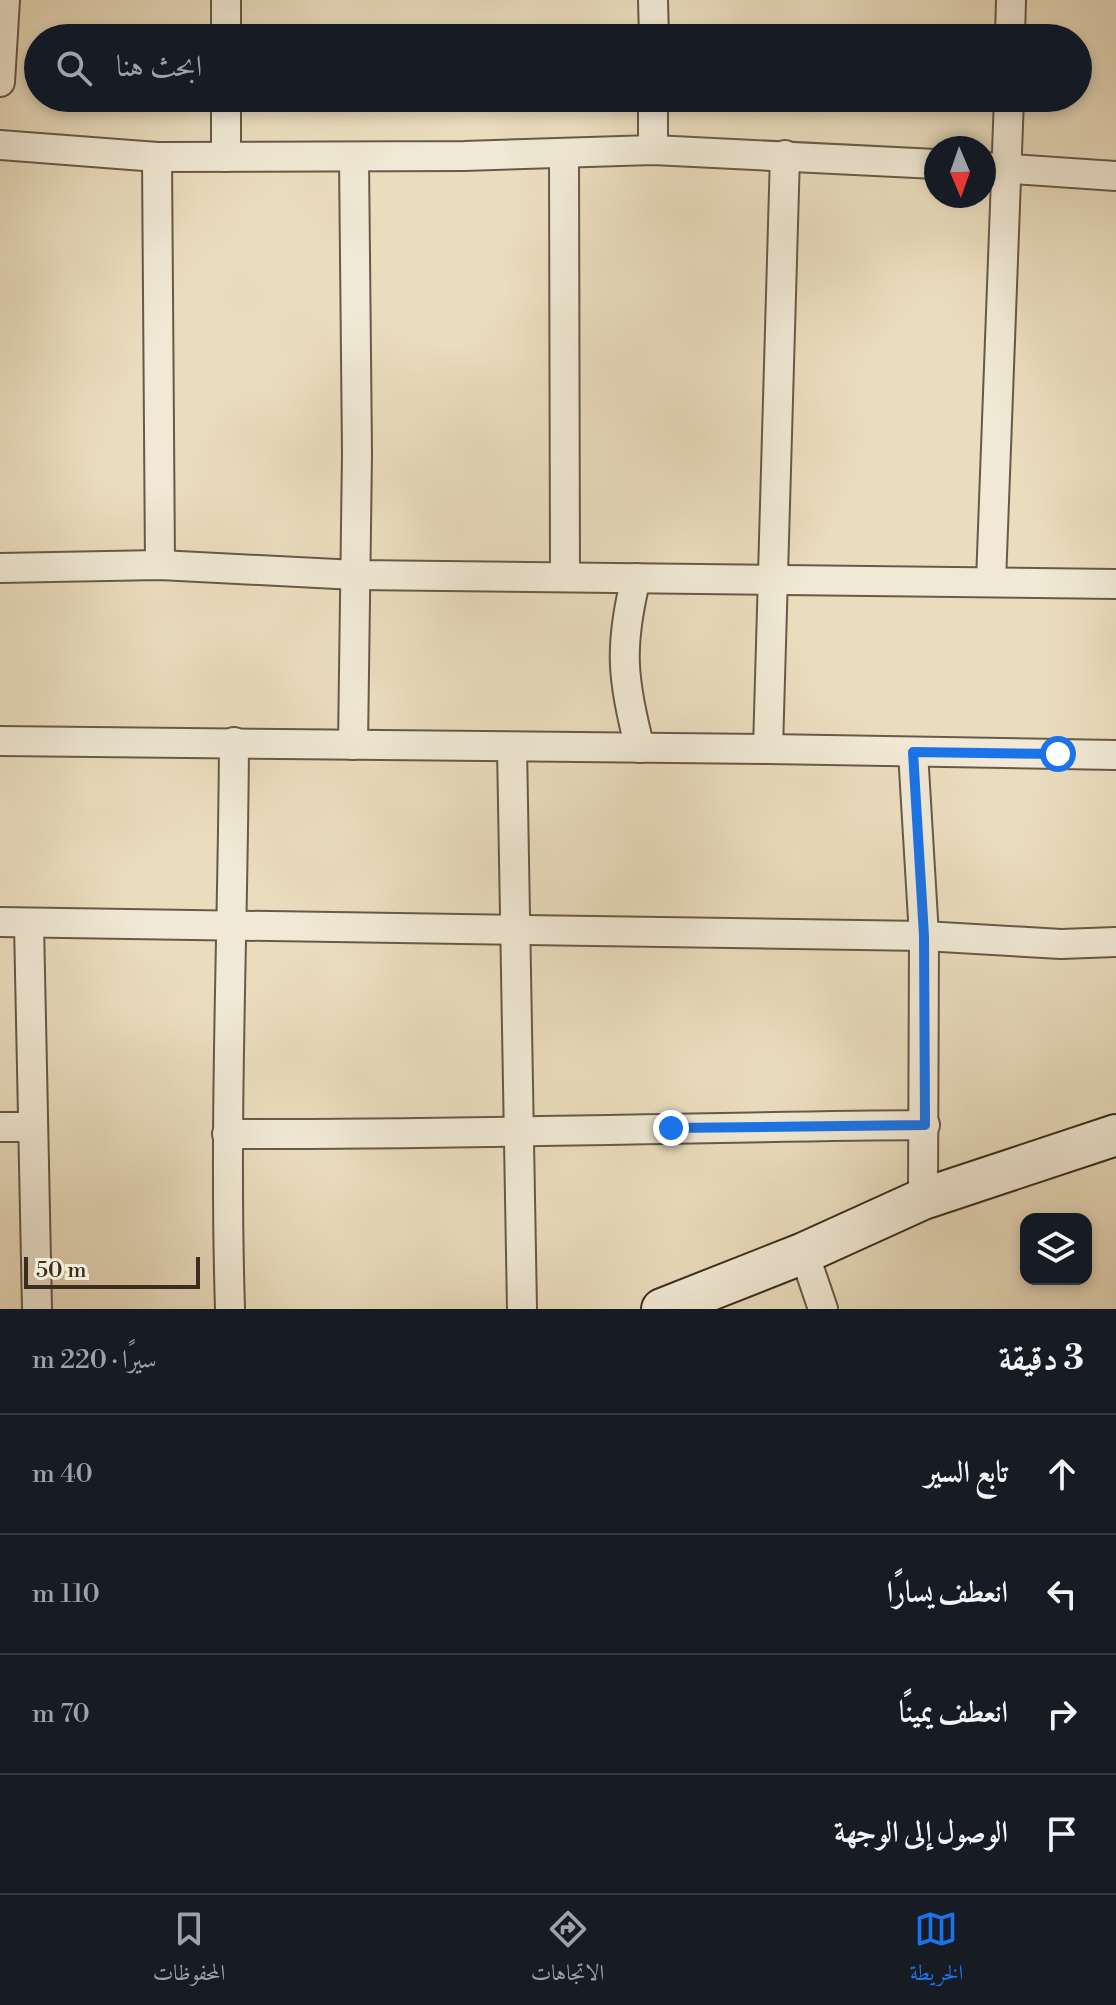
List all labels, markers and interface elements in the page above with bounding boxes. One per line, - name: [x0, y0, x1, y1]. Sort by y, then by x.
- search box: [24, 24, 1092, 112]
- icon: search: [52, 46, 96, 90]
- text: ابحث هنا: [116, 48, 202, 86]
- north arrow: [924, 136, 996, 208]
- route start: [1040, 736, 1076, 772]
- route end: [653, 1110, 689, 1146]
- map controls: [1020, 1213, 1092, 1285]
- button: layers: [1020, 1213, 1092, 1285]
- scale bar: [24, 1253, 200, 1289]
- text: 50 m: [36, 1257, 87, 1284]
- text: 3 دقيقة: [999, 1338, 1084, 1380]
- text: سيرًا · 220 m: [32, 1344, 157, 1376]
- icon: ahead: [1040, 1452, 1084, 1496]
- text: تابع السير: [925, 1454, 1008, 1492]
- text: 40 m: [32, 1458, 93, 1490]
- icon: left: [1040, 1572, 1084, 1616]
- text: انعطف يسارًا: [887, 1574, 1008, 1612]
- text: 110 m: [32, 1578, 100, 1610]
- icon: right: [1040, 1692, 1084, 1736]
- text: انعطف يمينًا: [899, 1694, 1008, 1732]
- text: 70 m: [32, 1698, 90, 1730]
- icon: arrive: [1040, 1812, 1084, 1856]
- text: الوصول إلى الوجهة: [834, 1814, 1008, 1852]
- tab: المحفوظات: [153, 1907, 225, 1994]
- tab: الاتجاهات: [531, 1907, 604, 1994]
- tab: الخريطة: [910, 1907, 963, 1994]

